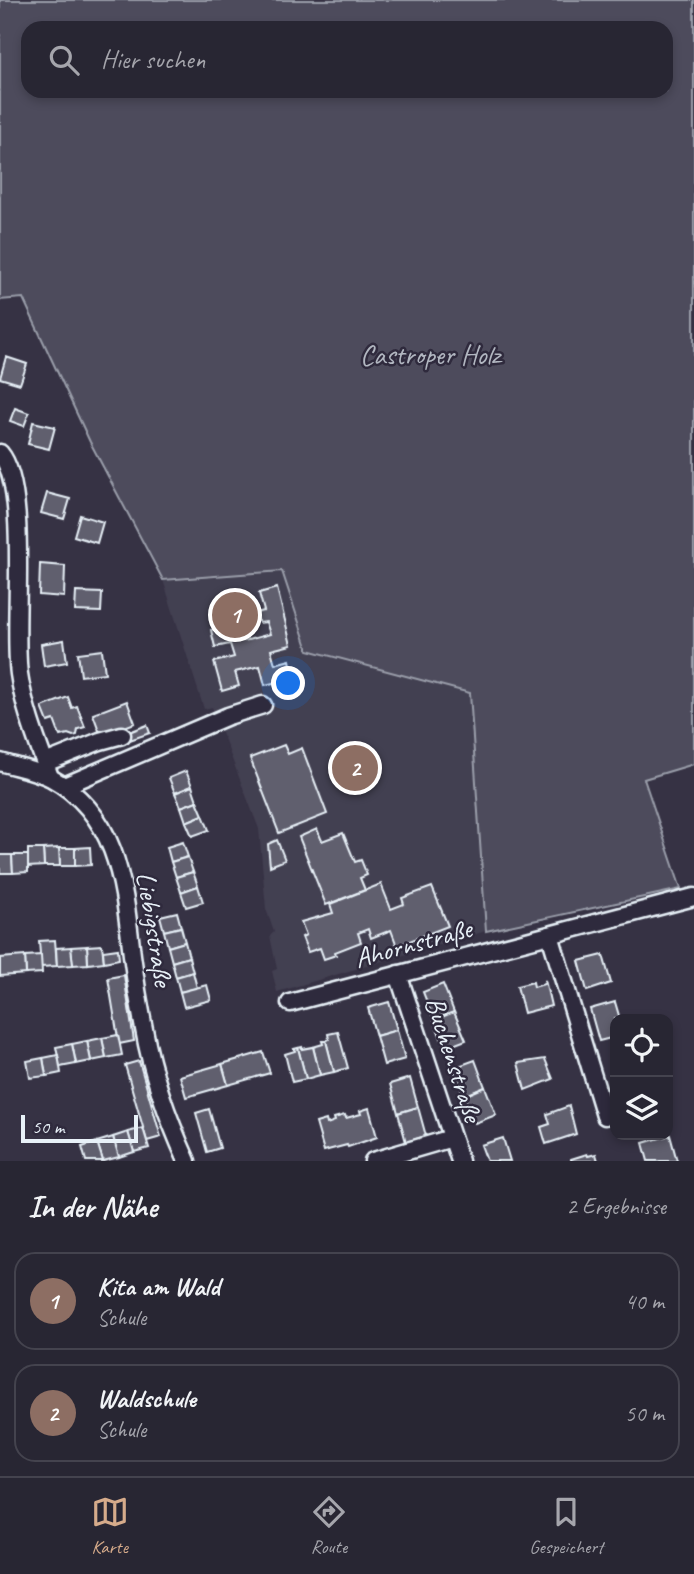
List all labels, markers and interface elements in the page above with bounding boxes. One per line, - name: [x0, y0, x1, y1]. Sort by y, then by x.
- search box: [21, 21, 673, 98]
- icon: search: [45, 41, 83, 79]
- text: Hier suchen: [101, 43, 205, 76]
- park label: Castroper Holz: [360, 337, 503, 372]
- pin: 1: [212, 589, 258, 641]
- your location: [271, 666, 305, 700]
- pin: 2: [332, 742, 378, 794]
- street label: Liebigstraße: [129, 869, 182, 991]
- street label: Ahornstraße: [351, 910, 477, 975]
- street label: Buchenstraße: [417, 992, 491, 1128]
- map controls: [610, 1014, 673, 1140]
- button: locate: [610, 1014, 673, 1077]
- button: layers: [610, 1077, 673, 1140]
- scale bar: [21, 1112, 138, 1144]
- text: 50 m: [32, 1115, 64, 1139]
- text: In der Nähe: [28, 1188, 157, 1226]
- text: 2 Ergebnisse: [566, 1192, 666, 1221]
- text: Kita am Wald: [97, 1270, 220, 1303]
- text: 1: [48, 1287, 58, 1316]
- text: 40 m: [625, 1287, 664, 1316]
- text: Schule: [97, 1303, 146, 1332]
- text: Waldschule: [97, 1382, 196, 1415]
- text: 2: [48, 1399, 58, 1428]
- text: 50 m: [625, 1399, 664, 1428]
- text: Schule: [97, 1415, 146, 1444]
- tab: Karte: [91, 1493, 129, 1559]
- tab: Route: [310, 1493, 348, 1559]
- tab: Gespeichert: [529, 1493, 603, 1559]

